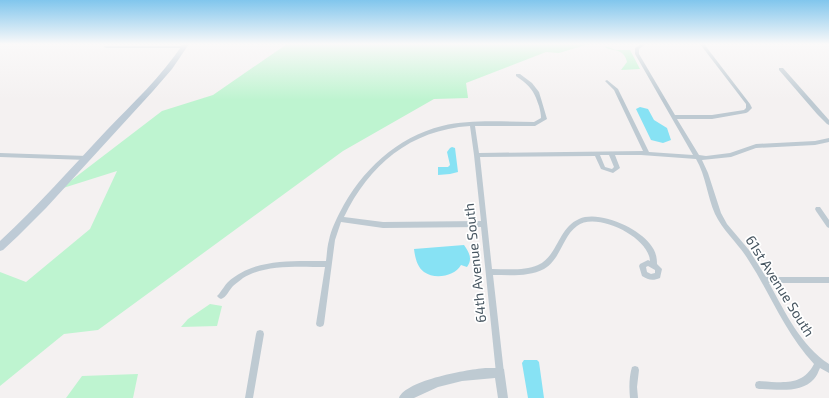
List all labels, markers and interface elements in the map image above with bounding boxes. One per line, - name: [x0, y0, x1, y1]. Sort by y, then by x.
- street label: 64th Avenue South: [460, 202, 489, 324]
- street label: 61st Avenue South: [742, 232, 818, 339]

